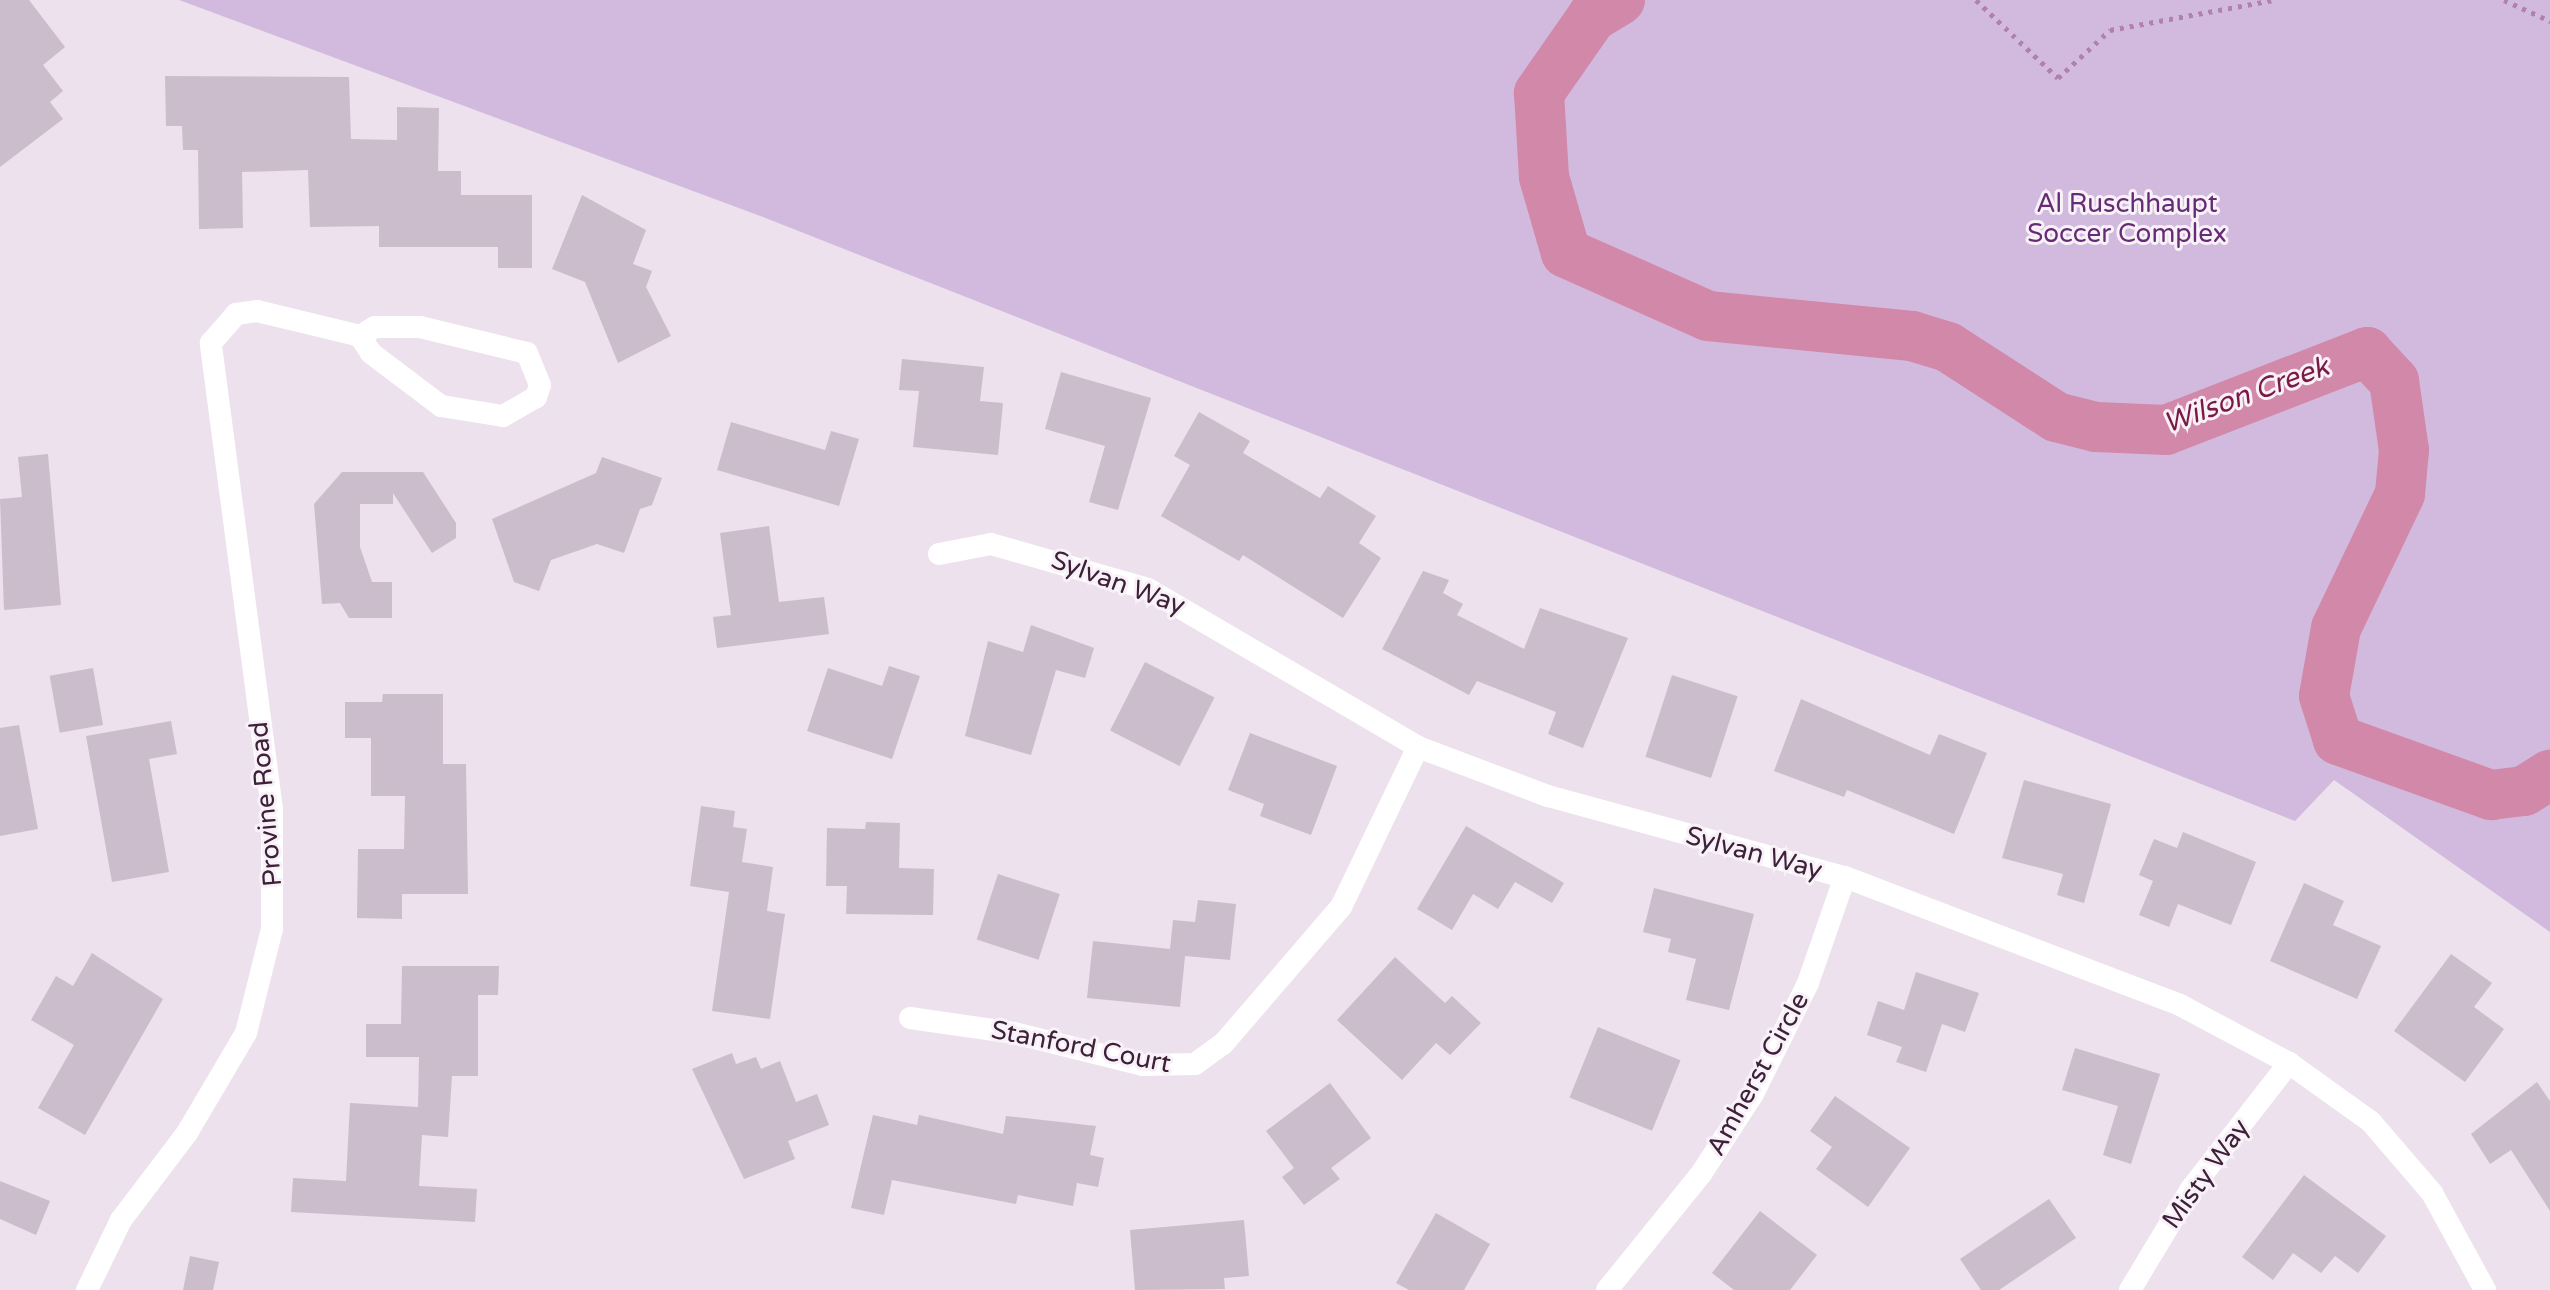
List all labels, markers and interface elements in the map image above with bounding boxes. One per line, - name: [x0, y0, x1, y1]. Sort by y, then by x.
- park label: Al Ruschhaupt Soccer Complex: [2027, 188, 2227, 250]
- water label: Wilson Creek: [2159, 350, 2333, 440]
- street label: Sylvan Way: [1047, 544, 1189, 622]
- street label: Provine Road: [243, 720, 289, 888]
- street label: Sylvan Way: [1682, 820, 1826, 886]
- street label: Amherst Circle: [1700, 987, 1816, 1161]
- street label: Stanford Court: [989, 1014, 1173, 1080]
- street label: Misty Way: [2156, 1113, 2256, 1235]

